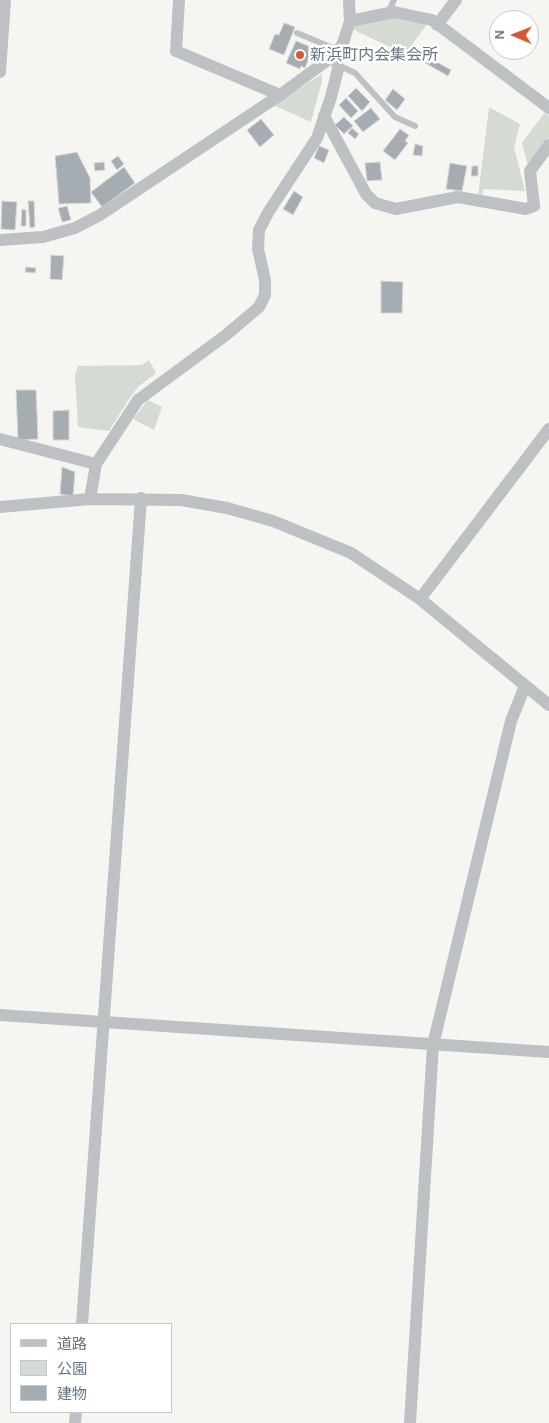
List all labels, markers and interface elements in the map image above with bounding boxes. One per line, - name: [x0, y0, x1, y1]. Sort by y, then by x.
- north arrow: [489, 10, 539, 60]
- text: N: [491, 30, 508, 40]
- place label: 新浜町内会集会所: [310, 45, 438, 65]
- marker: 新浜町内会集会所: [294, 49, 306, 61]
- legend: [10, 1323, 172, 1413]
- text: 道路: [57, 1335, 87, 1353]
- text: 公園: [57, 1360, 87, 1378]
- text: 建物: [57, 1385, 87, 1403]

